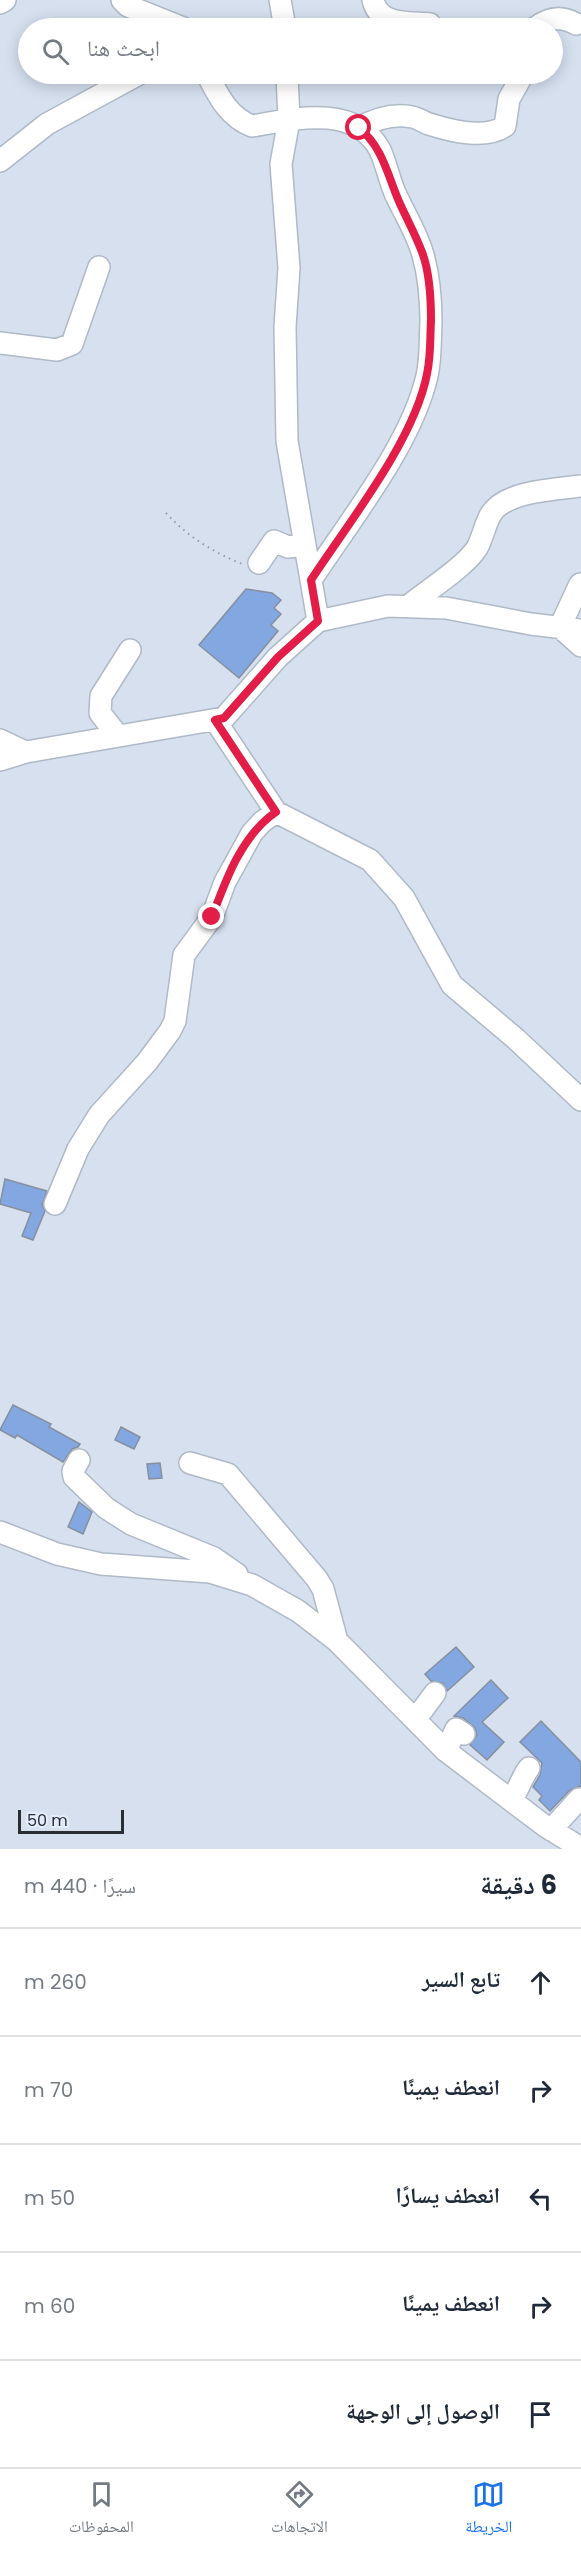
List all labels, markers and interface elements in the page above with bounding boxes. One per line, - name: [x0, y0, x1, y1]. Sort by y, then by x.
- search box: [18, 18, 563, 84]
- text: ابحث هنا: [87, 33, 160, 64]
- icon: search: [39, 35, 72, 68]
- route start: [345, 114, 371, 140]
- route end: [198, 903, 224, 929]
- scale bar: [18, 1807, 124, 1834]
- text: 50 m: [27, 1809, 68, 1832]
- text: 6 دقيقة: [480, 1867, 557, 1903]
- text: سيرًا · 440 m: [24, 1872, 136, 1900]
- text: تابع السير: [422, 1964, 500, 1995]
- icon: ahead: [524, 1966, 557, 1999]
- text: 260 m: [24, 1968, 87, 1996]
- text: انعطف يمينًا: [402, 2072, 500, 2103]
- icon: right: [524, 2074, 557, 2107]
- text: 70 m: [24, 2076, 73, 2104]
- text: انعطف يسارًا: [396, 2180, 500, 2211]
- icon: left: [524, 2182, 557, 2215]
- text: 50 m: [24, 2184, 75, 2212]
- text: انعطف يمينًا: [402, 2288, 500, 2319]
- icon: right: [524, 2290, 557, 2323]
- text: 60 m: [24, 2292, 75, 2320]
- text: الوصول إلى الوجهة: [346, 2396, 500, 2427]
- icon: arrive: [524, 2398, 557, 2431]
- tab: المحفوظات: [69, 2478, 134, 2542]
- tab: الاتجاهات: [271, 2478, 328, 2542]
- tab: الخريطة: [465, 2478, 512, 2542]

